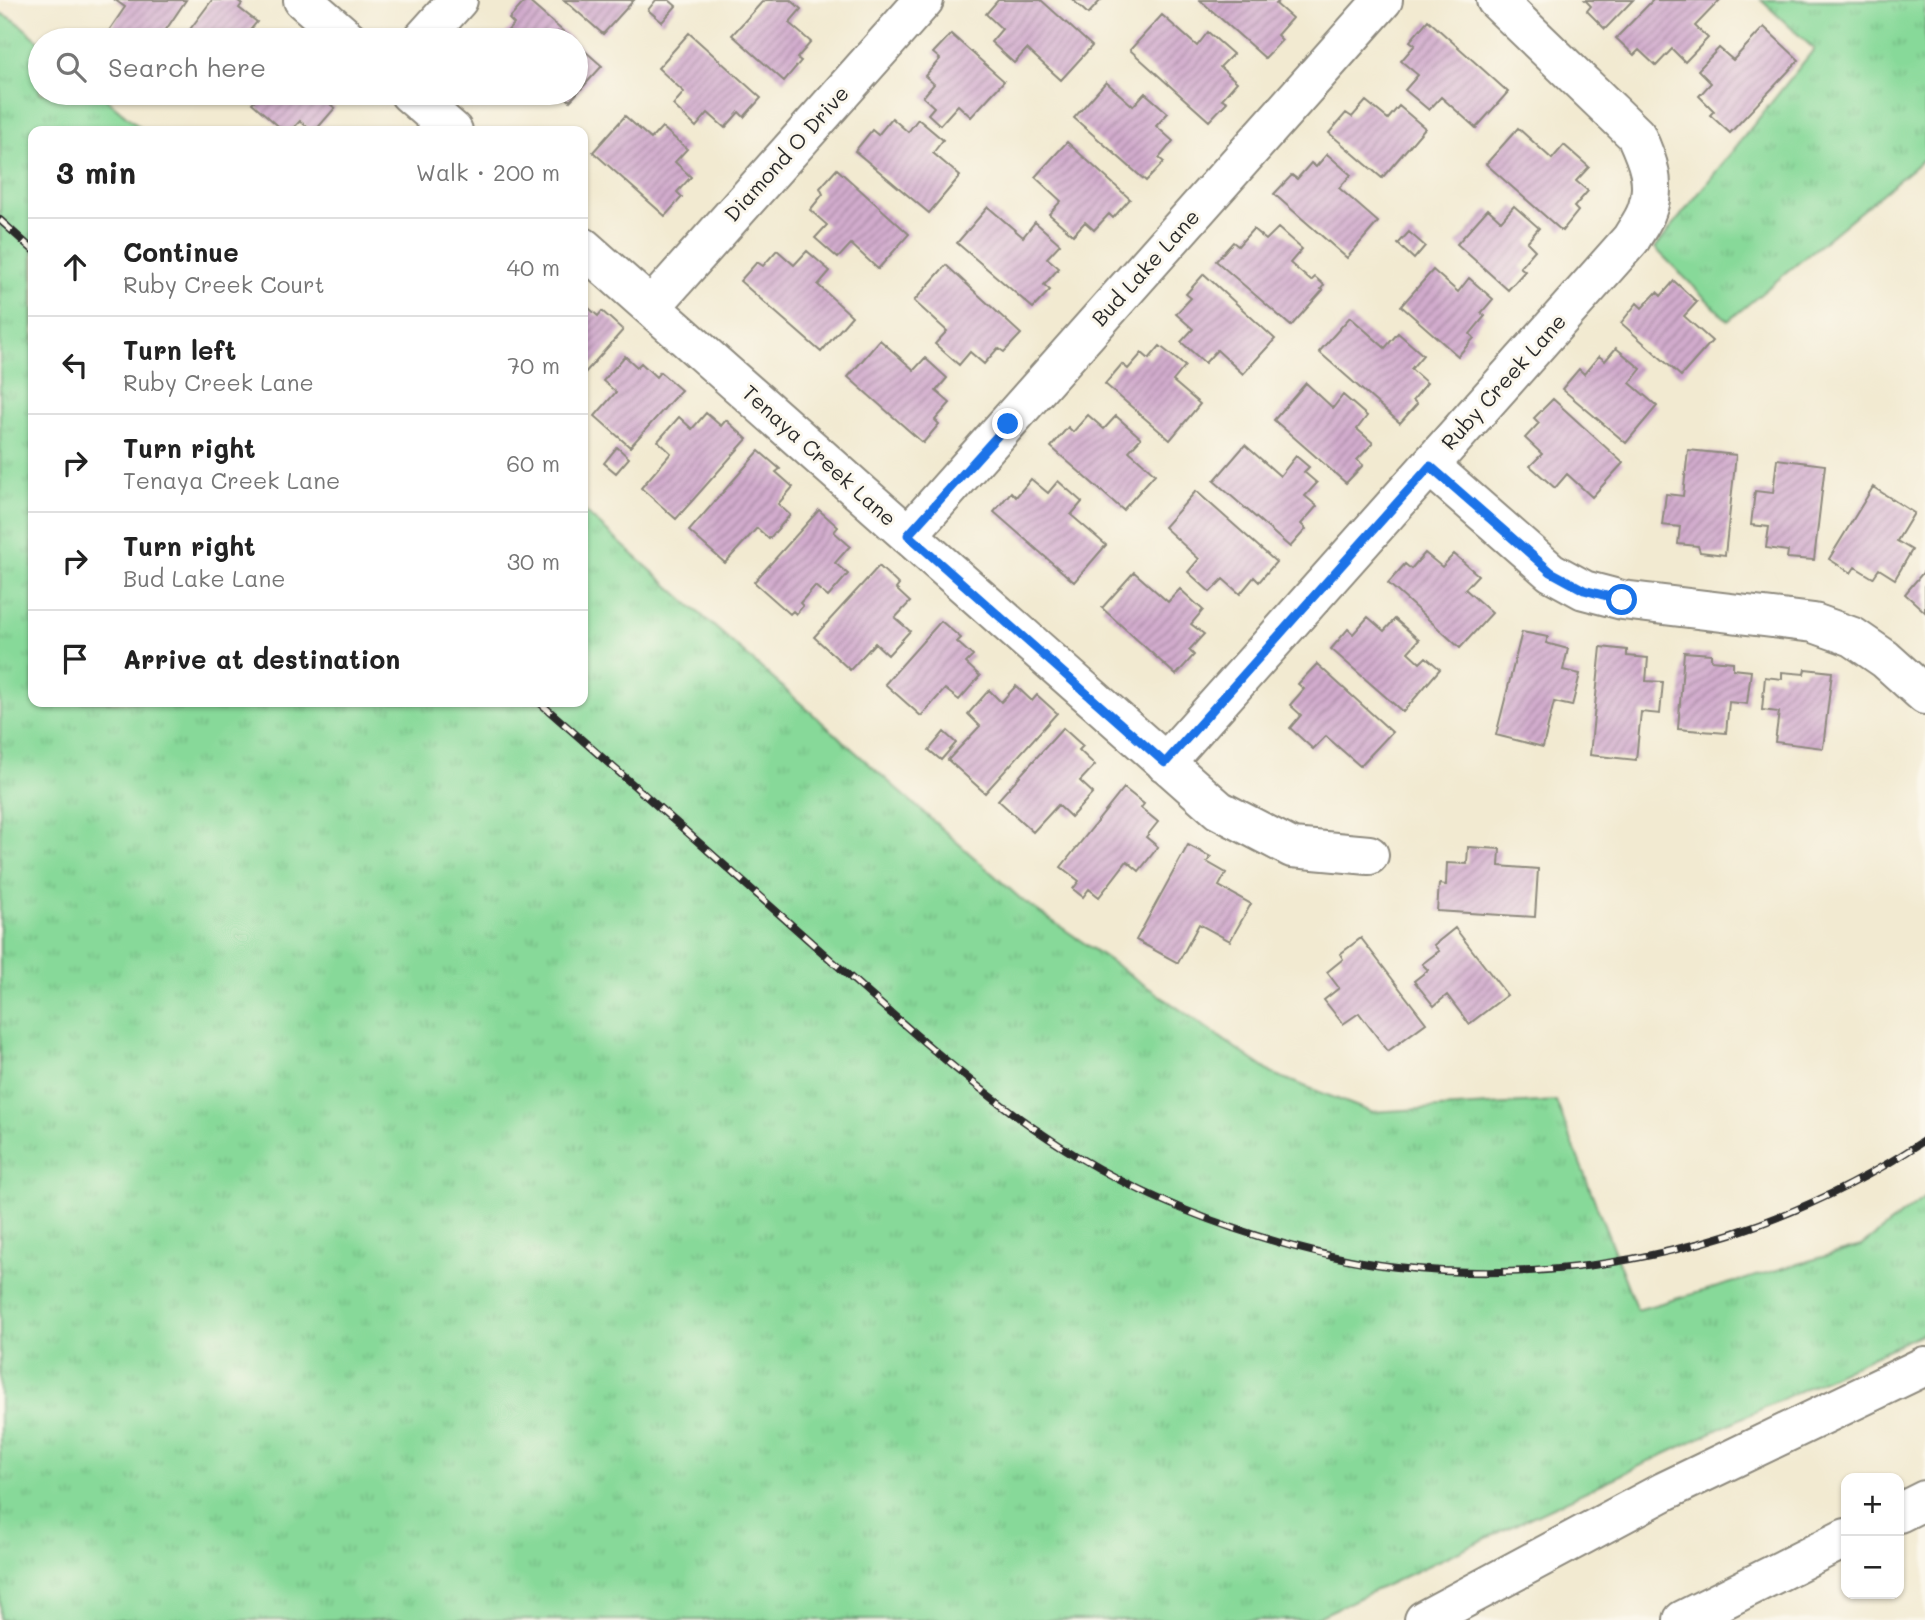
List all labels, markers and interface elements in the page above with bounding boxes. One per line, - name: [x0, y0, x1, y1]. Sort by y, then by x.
- search box: [28, 28, 588, 105]
- icon: search: [52, 48, 90, 86]
- text: Search here: [108, 50, 266, 84]
- street label: Diamond O Drive: [718, 79, 854, 227]
- text: 3 min: [56, 152, 136, 192]
- text: Walk · 200 m: [416, 157, 560, 187]
- street label: Bud Lake Lane: [1085, 203, 1205, 331]
- text: Continue: [123, 235, 239, 269]
- icon: ahead: [56, 248, 94, 286]
- text: 40 m: [507, 252, 560, 282]
- text: Ruby Creek Court: [123, 269, 325, 299]
- street label: Ruby Creek Lane: [1435, 307, 1571, 455]
- text: Turn left: [123, 333, 236, 367]
- icon: left: [56, 346, 94, 384]
- text: 70 m: [507, 350, 560, 380]
- text: Ruby Creek Lane: [123, 367, 314, 397]
- street label: Tenaya Creek Lane: [737, 378, 903, 531]
- route end: [992, 408, 1023, 439]
- text: Turn right: [123, 431, 256, 465]
- icon: right: [56, 444, 94, 482]
- text: 60 m: [506, 448, 560, 478]
- text: Tenaya Creek Lane: [123, 465, 340, 495]
- text: Turn right: [123, 529, 256, 563]
- icon: right: [56, 542, 94, 580]
- text: 30 m: [507, 546, 560, 576]
- text: Bud Lake Lane: [123, 563, 285, 593]
- route start: [1606, 584, 1637, 615]
- icon: arrive: [56, 640, 94, 678]
- text: Arrive at destination: [123, 642, 400, 676]
- map controls: [1841, 1473, 1904, 1599]
- button: +: [1841, 1473, 1904, 1536]
- button: −: [1841, 1536, 1904, 1599]

